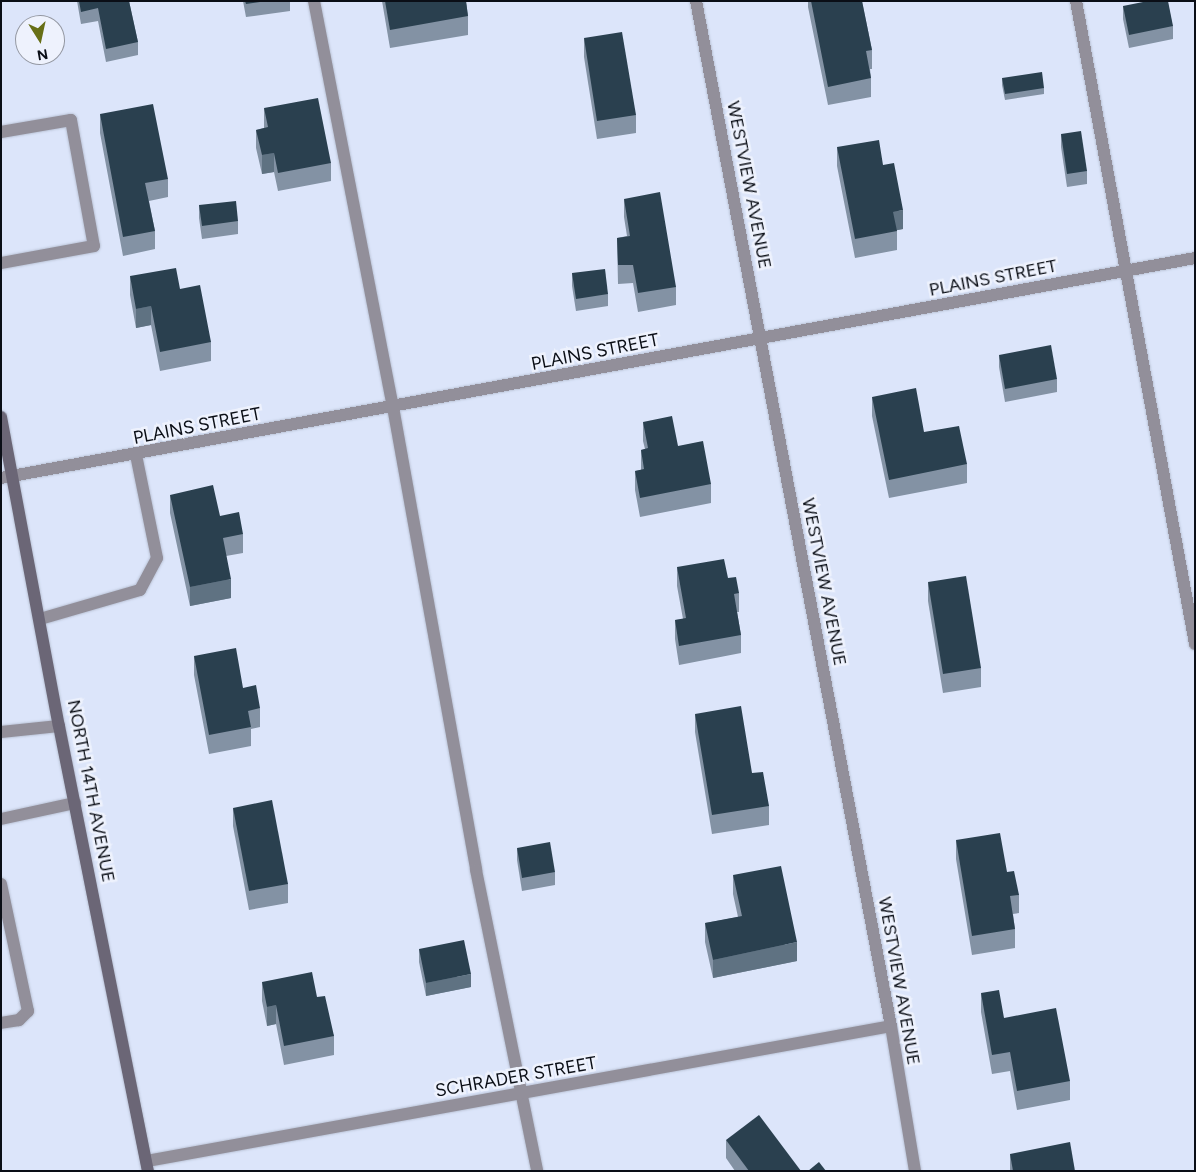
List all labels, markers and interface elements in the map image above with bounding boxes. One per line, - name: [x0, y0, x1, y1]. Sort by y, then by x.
- north arrow: [15, 15, 65, 65]
- text: N: [36, 45, 49, 64]
- street label: WESTVIEW AVENUE: [722, 99, 776, 271]
- street label: PLAINS STREET: [927, 255, 1059, 301]
- street label: PLAINS STREET: [529, 329, 661, 375]
- street label: PLAINS STREET: [131, 403, 263, 449]
- street label: WESTVIEW AVENUE: [797, 496, 851, 668]
- street label: NORTH 14TH AVENUE: [63, 698, 119, 884]
- street label: WESTVIEW AVENUE: [874, 895, 924, 1067]
- street label: SCHRADER STREET: [434, 1052, 598, 1102]

